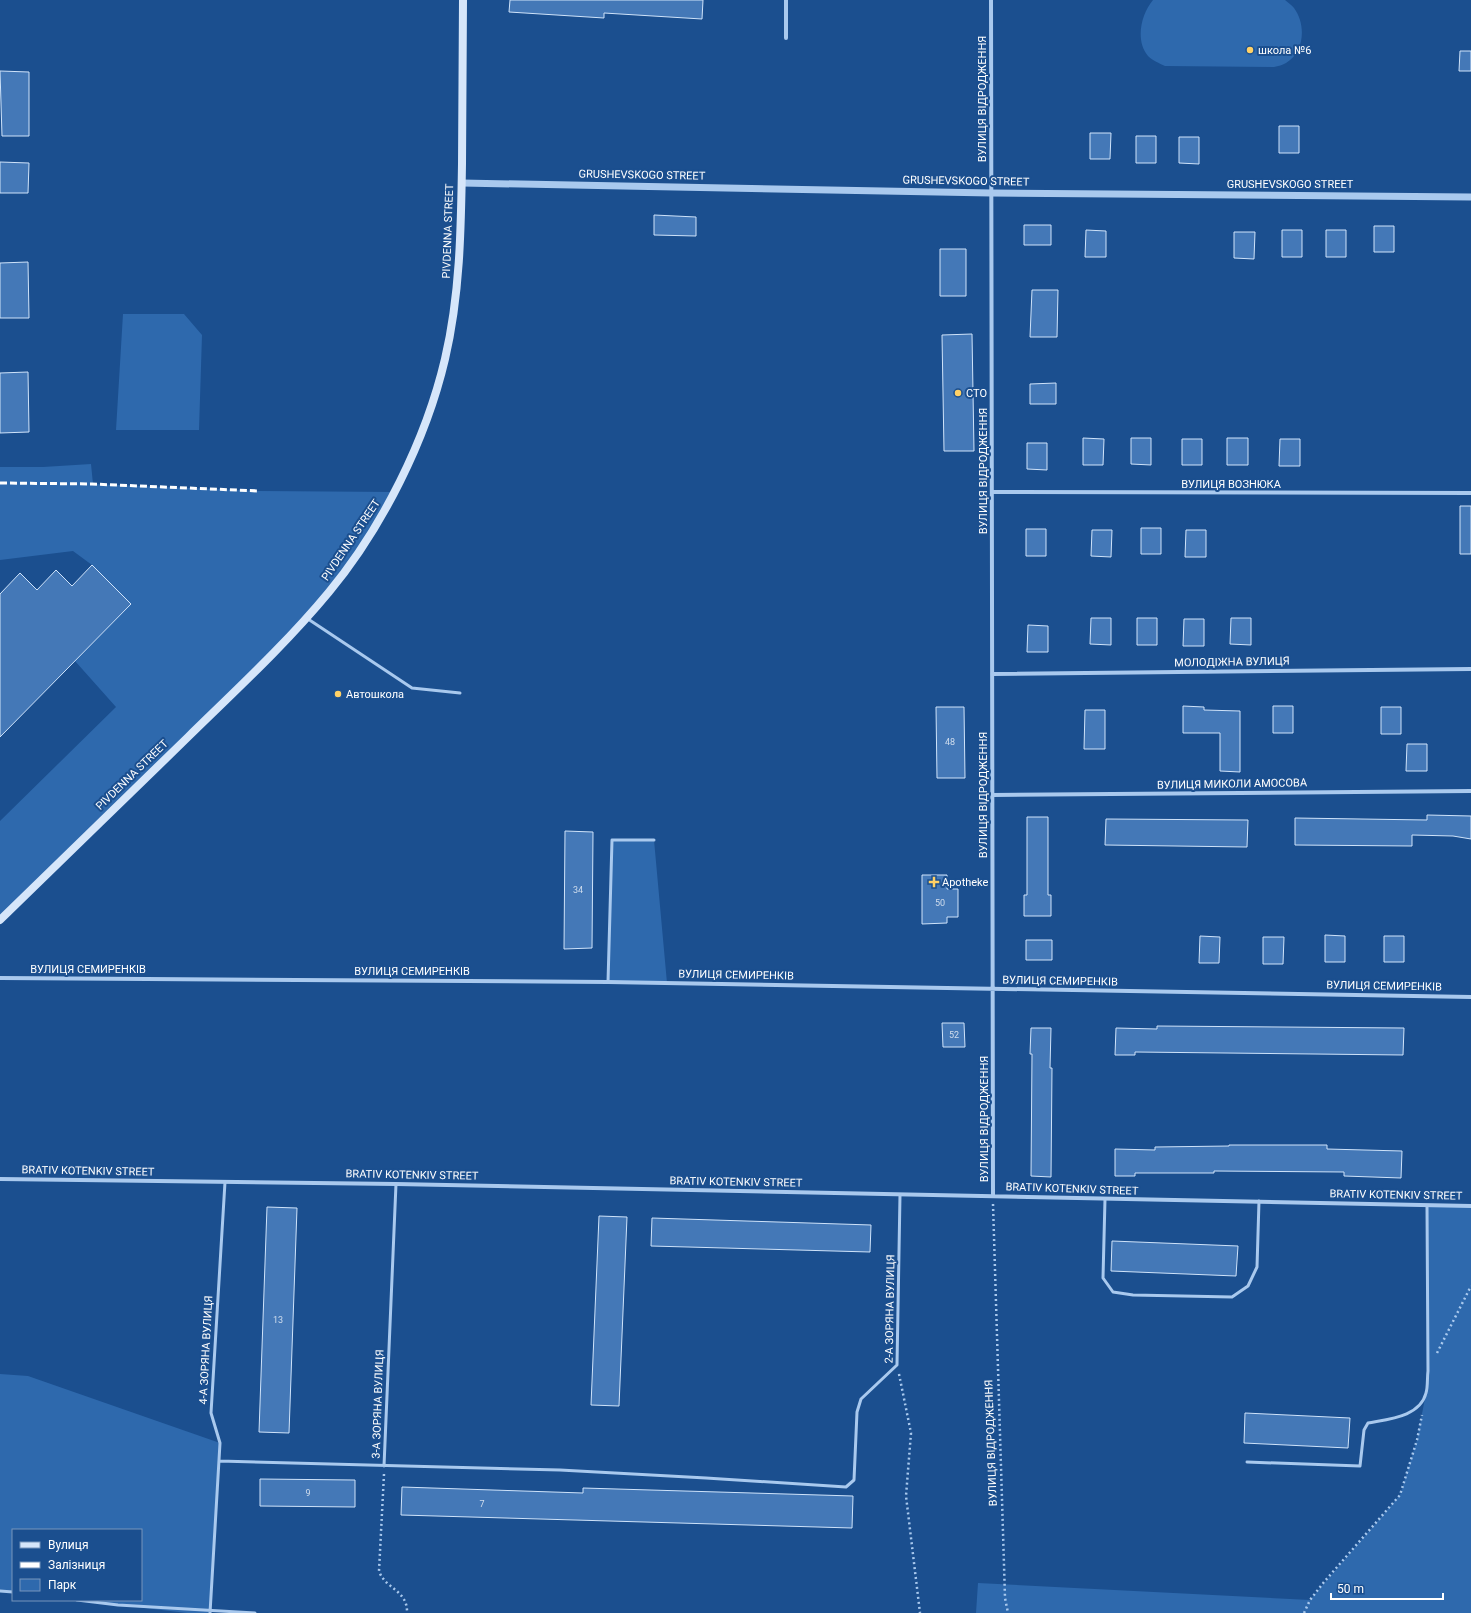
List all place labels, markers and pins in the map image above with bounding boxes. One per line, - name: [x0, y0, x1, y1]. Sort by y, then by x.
- place label: школа №6: [1258, 44, 1312, 57]
- marker: школа №6: [1245, 45, 1255, 55]
- place label: СТО: [966, 387, 987, 400]
- marker: СТО: [953, 388, 963, 398]
- place label: Автошкола: [346, 688, 404, 701]
- marker: Автошкола: [333, 689, 343, 699]
- place label: Apotheke: [942, 876, 989, 889]
- marker: Apotheke: [929, 877, 939, 887]

